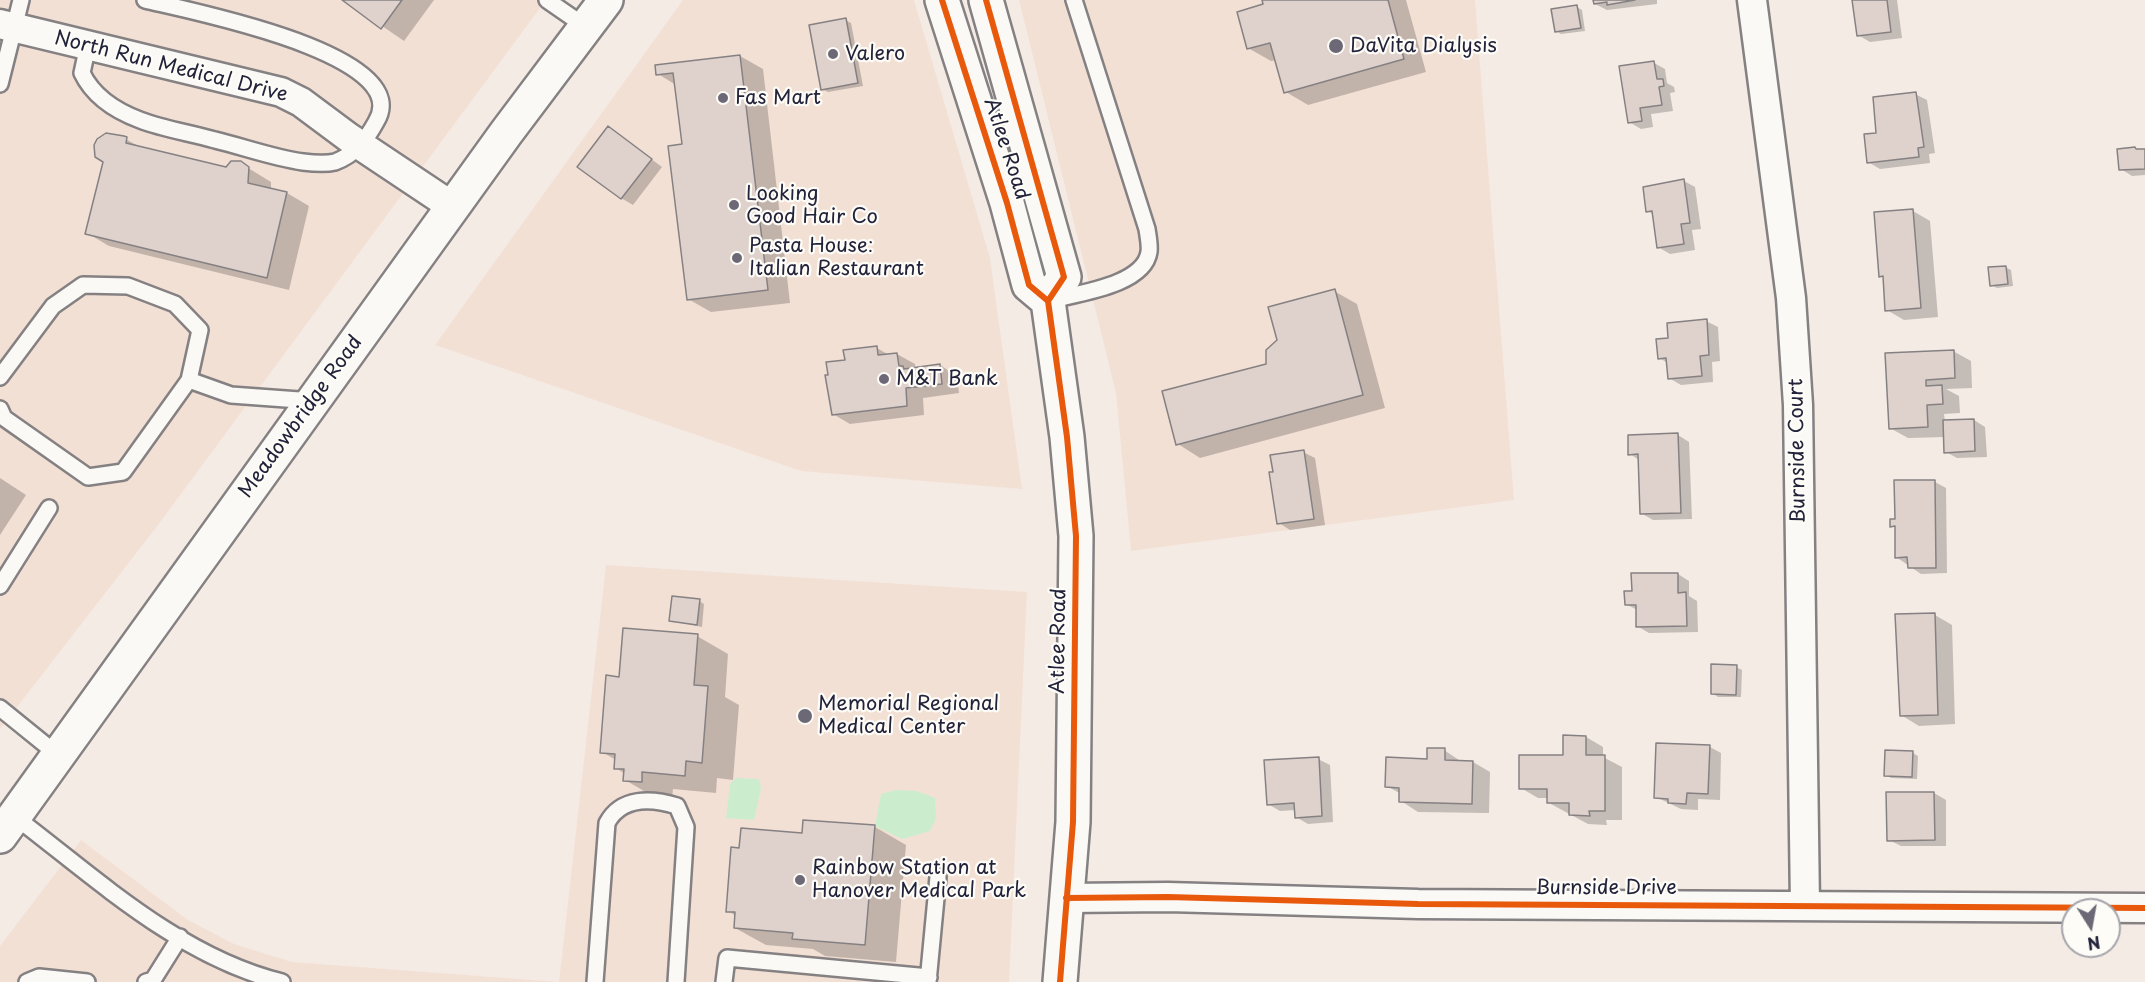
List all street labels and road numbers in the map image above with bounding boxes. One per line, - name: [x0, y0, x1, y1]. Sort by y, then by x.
- street label: North Run Medical Drive: [52, 26, 290, 108]
- street label: Atlee Road: [978, 95, 1034, 203]
- street label: Meadowbridge Road: [234, 331, 368, 503]
- street label: Burnside Court: [1785, 378, 1811, 524]
- street label: Atlee Road: [1046, 588, 1072, 694]
- street label: Burnside Drive: [1535, 876, 1677, 900]

